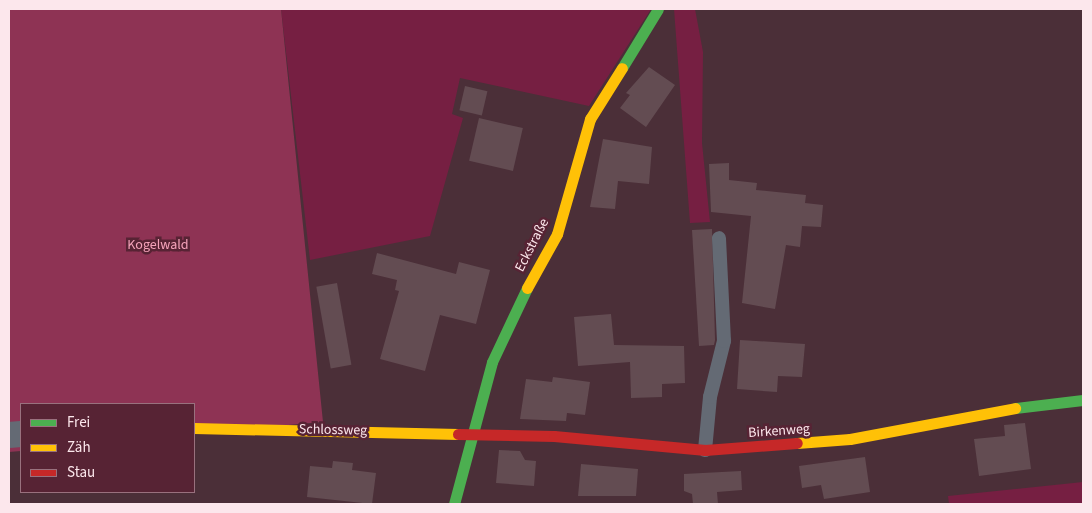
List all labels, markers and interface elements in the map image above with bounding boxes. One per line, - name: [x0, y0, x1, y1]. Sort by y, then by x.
- street label: Eckstraße: [511, 216, 553, 274]
- park label: Kogelwald: [127, 237, 189, 253]
- legend: [20, 403, 195, 493]
- text: Frei: [67, 412, 90, 433]
- street label: Birkenweg: [748, 420, 810, 442]
- street label: Schlossweg: [299, 421, 367, 439]
- text: Zäh: [67, 437, 91, 458]
- text: Stau: [67, 462, 95, 483]

